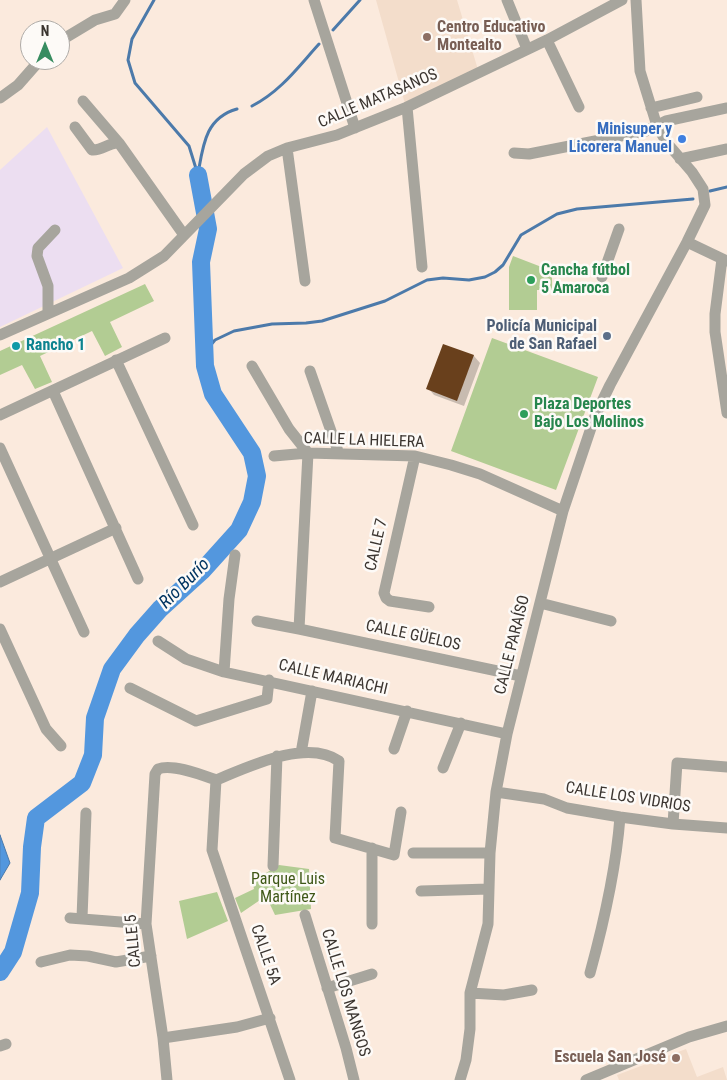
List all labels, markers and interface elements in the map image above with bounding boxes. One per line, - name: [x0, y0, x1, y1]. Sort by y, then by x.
- place label: Centro Educativo Montealto: [437, 18, 546, 56]
- north arrow: [20, 20, 70, 70]
- text: N: [41, 23, 49, 39]
- marker: Centro Educativo Montealto: [421, 31, 433, 43]
- street label: CALLE MATASANOS: [315, 65, 441, 133]
- place label: Minisuper y Licorera Manuel: [569, 120, 672, 158]
- marker: Minisuper y Licorera Manuel: [676, 133, 688, 145]
- place label: Cancha fútbol 5 Amaroca: [541, 261, 630, 299]
- marker: Cancha fútbol 5 Amaroca: [525, 274, 537, 286]
- place label: Policía Municipal de San Rafael: [486, 317, 597, 355]
- marker: Policía Municipal de San Rafael: [601, 330, 613, 342]
- place label: Rancho 1: [26, 336, 85, 356]
- marker: Rancho 1: [10, 340, 22, 352]
- place label: Plaza Deportes Bajo Los Molinos: [534, 395, 644, 433]
- marker: Plaza Deportes Bajo Los Molinos: [518, 408, 530, 420]
- street label: CALLE LA HIELERA: [303, 429, 425, 453]
- street label: CALLE 7: [362, 517, 392, 573]
- water label: Río Burío: [155, 554, 215, 614]
- street label: CALLE PARAÍSO: [491, 593, 535, 697]
- street label: CALLE GÜELOS: [364, 617, 462, 655]
- street label: CALLE MARIACHI: [277, 656, 389, 700]
- street label: CALLE LOS VIDRIOS: [564, 779, 692, 817]
- park label: Parque Luis Martínez: [251, 870, 325, 908]
- street label: CALLE 5: [122, 914, 146, 968]
- street label: CALLE 5A: [246, 922, 284, 988]
- street label: CALLE LOS MANGOS: [316, 927, 374, 1059]
- place label: Escuela San José: [554, 1048, 666, 1068]
- marker: Escuela San José: [670, 1052, 682, 1064]

